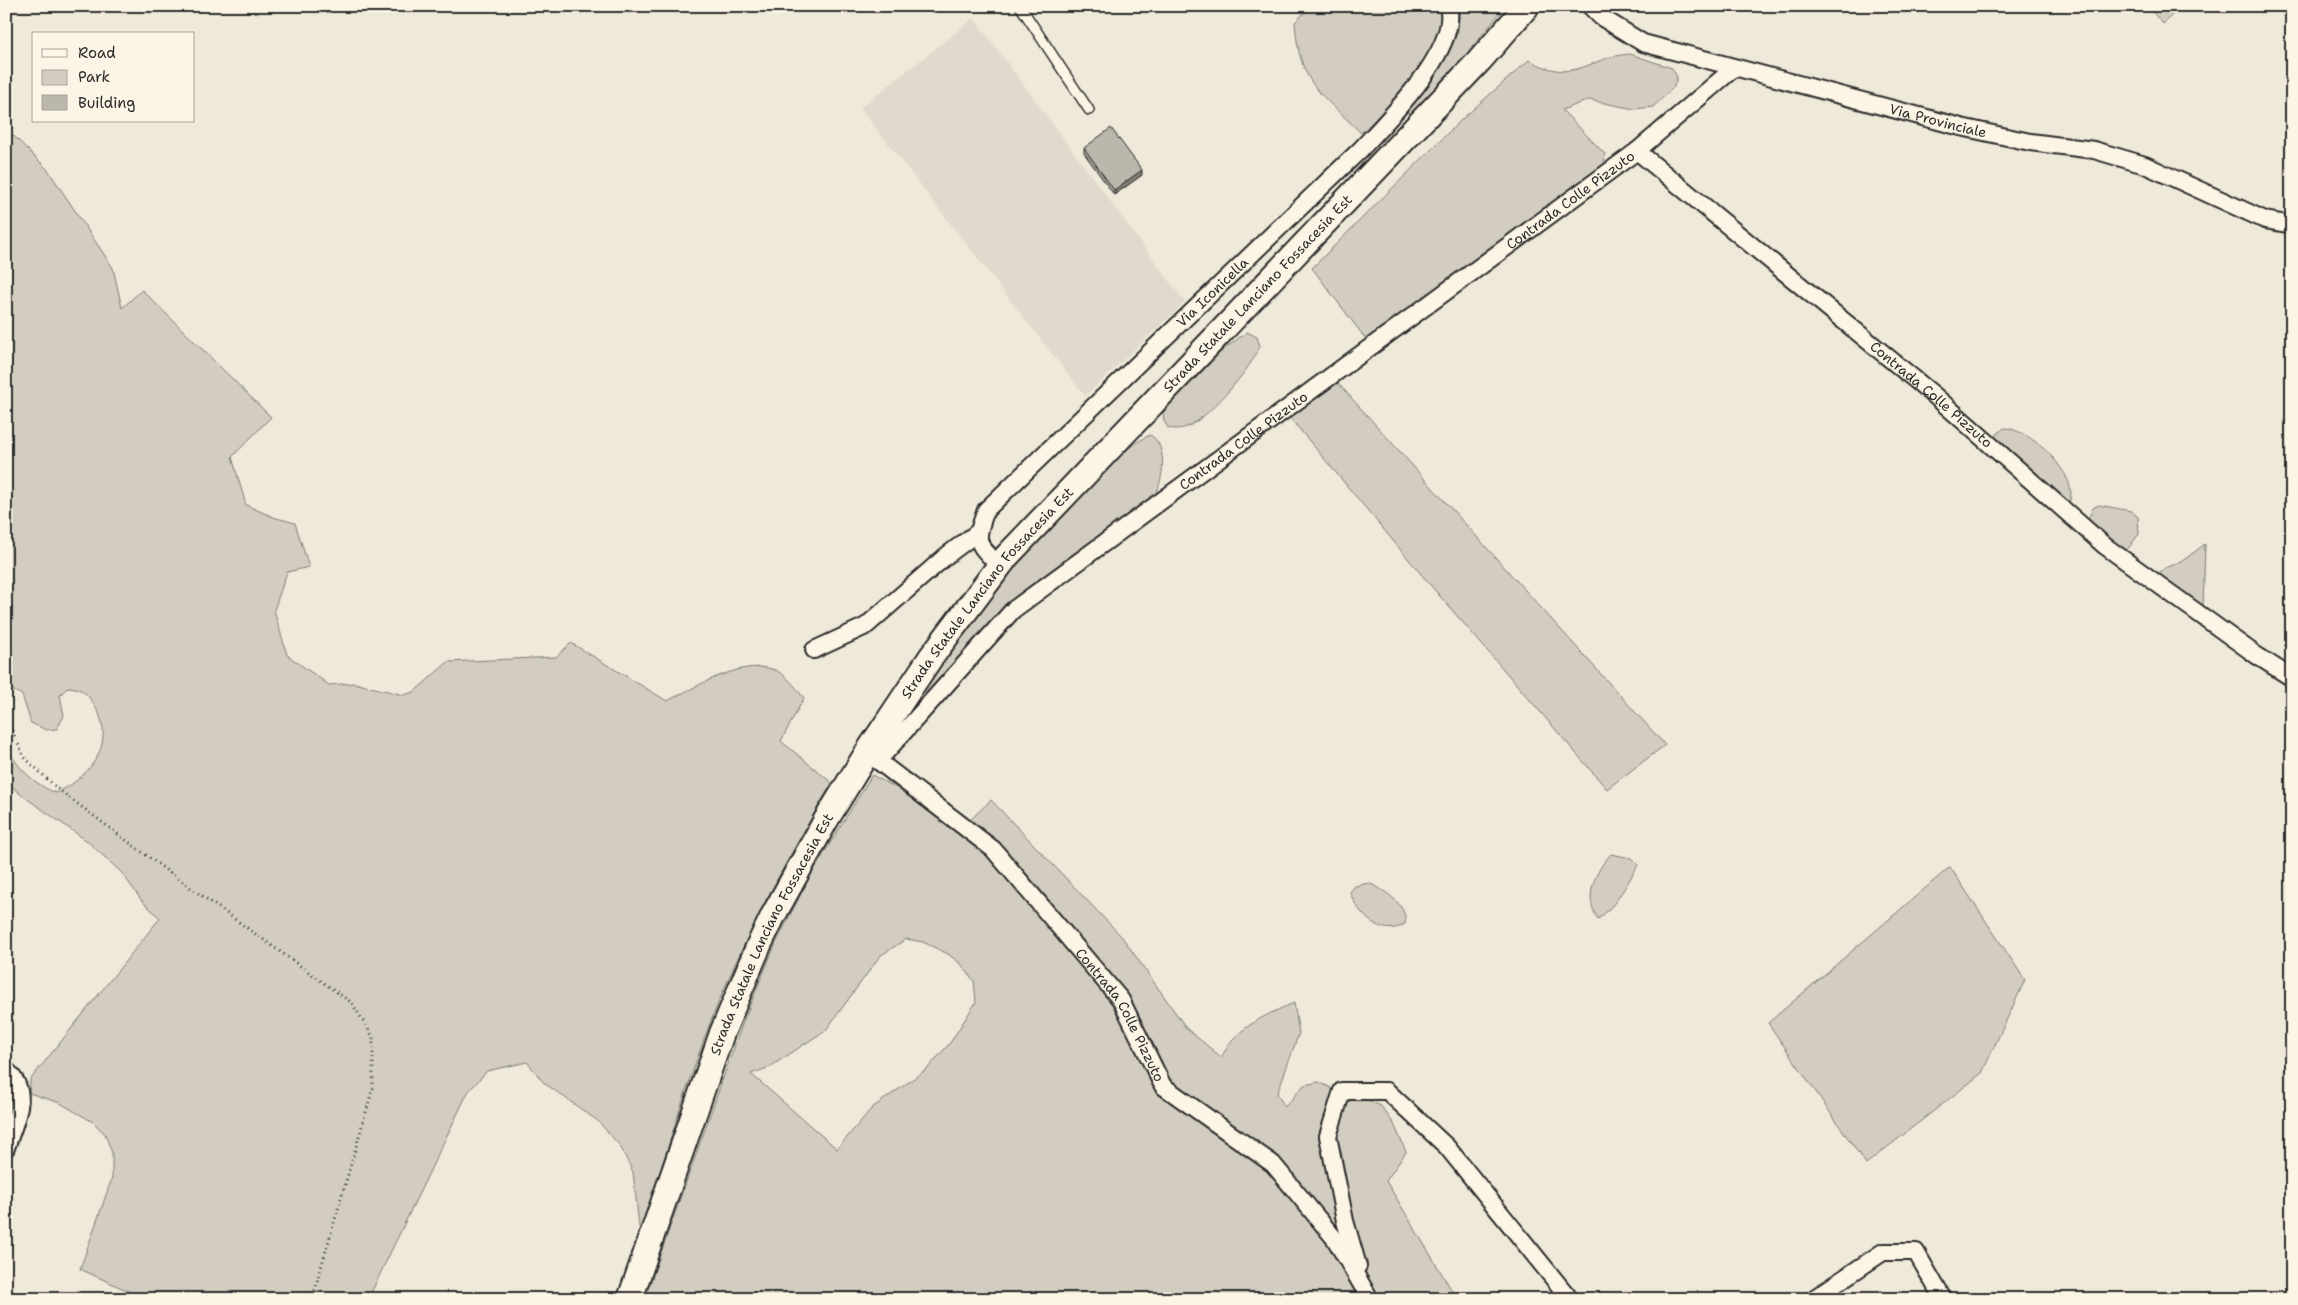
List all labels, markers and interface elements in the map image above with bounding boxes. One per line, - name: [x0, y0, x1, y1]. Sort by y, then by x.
- legend: [32, 32, 195, 122]
- text: Road: [78, 43, 116, 63]
- text: Park: [78, 67, 110, 87]
- text: Building: [78, 93, 135, 113]
- street label: Via Provinciale: [1887, 99, 1988, 141]
- street label: Contrada Colle Pizzuto: [1502, 147, 1638, 253]
- street label: Strada Statale Lanciano Fossacesia Est: [1159, 191, 1356, 396]
- street label: Via Iconicella: [1173, 253, 1252, 331]
- street label: Contrada Colle Pizzuto: [1866, 337, 1996, 452]
- street label: Contrada Colle Pizzuto: [1175, 387, 1311, 494]
- street label: Strada Statale Lanciano Fossacesia Est: [897, 483, 1077, 702]
- street label: Strada Statale Lanciano Fossacesia Est: [706, 810, 837, 1057]
- street label: Contrada Colle Pizzuto: [1072, 944, 1169, 1085]

